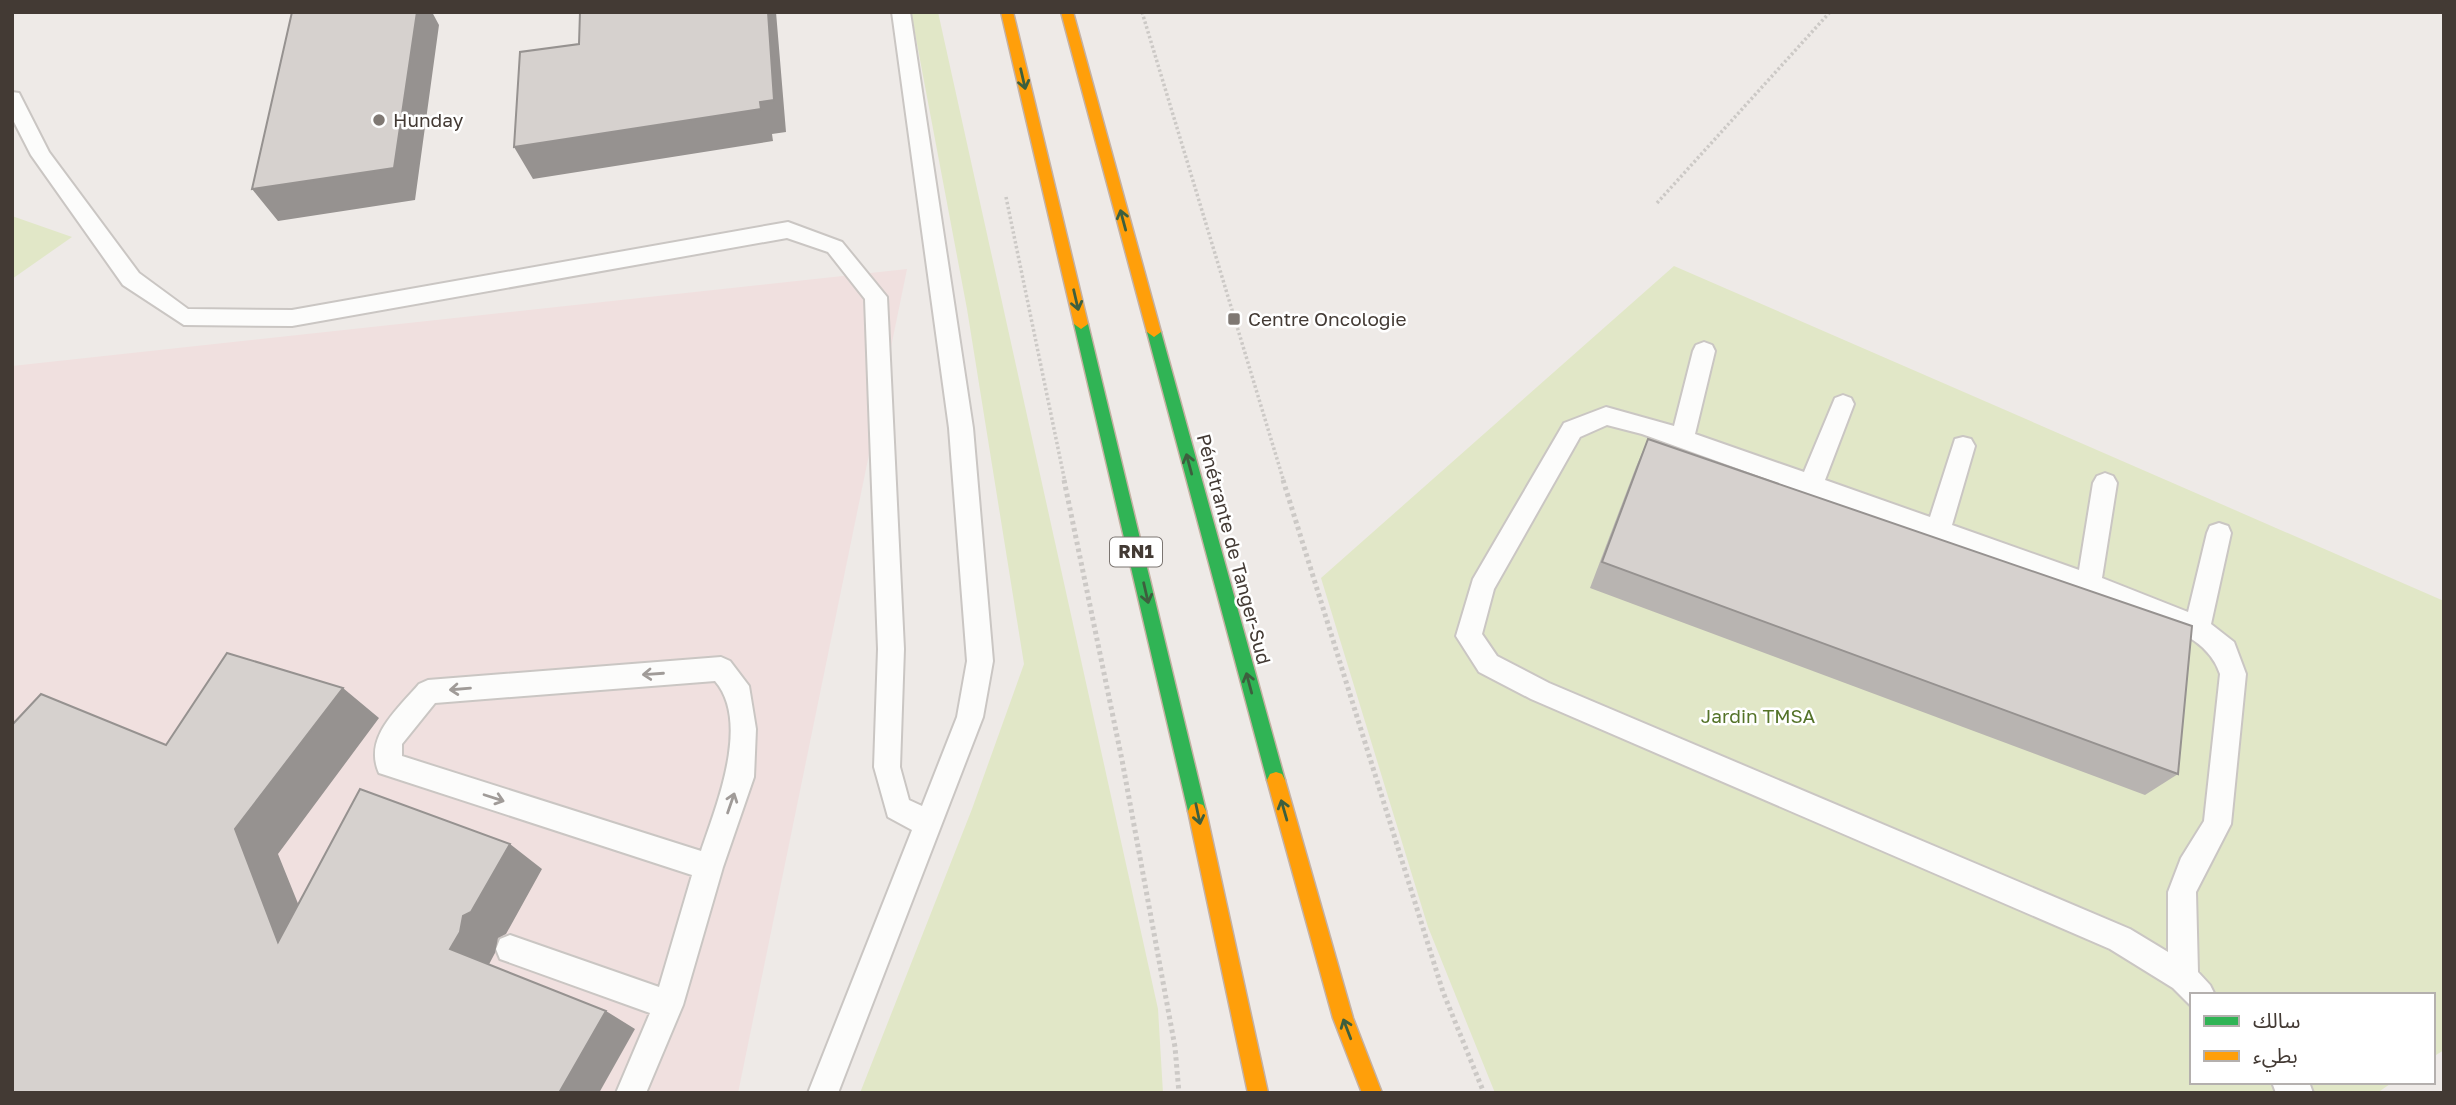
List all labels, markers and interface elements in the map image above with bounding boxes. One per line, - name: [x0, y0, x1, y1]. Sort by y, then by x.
- one-way arrow: [1017, 67, 1030, 90]
- place label: Hunday: [393, 108, 464, 131]
- marker: Hunday: [371, 112, 387, 128]
- one-way arrow: [1116, 210, 1129, 232]
- one-way arrow: [1070, 288, 1083, 311]
- place label: Centre Oncologie: [1248, 307, 1407, 330]
- marker: Centre Oncologie: [1226, 311, 1242, 327]
- street label: Pénétrante de Tanger-Sud: [1193, 431, 1276, 667]
- one-way arrow: [1182, 453, 1195, 475]
- road number: RN1: [1110, 538, 1162, 566]
- one-way arrow: [1140, 581, 1153, 604]
- one-way arrow: [642, 668, 665, 681]
- one-way arrow: [1242, 672, 1255, 695]
- one-way arrow: [449, 683, 472, 696]
- park label: Jardin TMSA: [1701, 704, 1816, 727]
- one-way arrow: [482, 792, 504, 805]
- one-way arrow: [726, 792, 738, 814]
- one-way arrow: [1277, 800, 1290, 822]
- one-way arrow: [1192, 802, 1205, 825]
- legend: [2190, 993, 2435, 1084]
- text: سالك: [2253, 1007, 2300, 1033]
- one-way arrow: [1340, 1018, 1353, 1040]
- text: بطيء: [2253, 1042, 2298, 1072]

